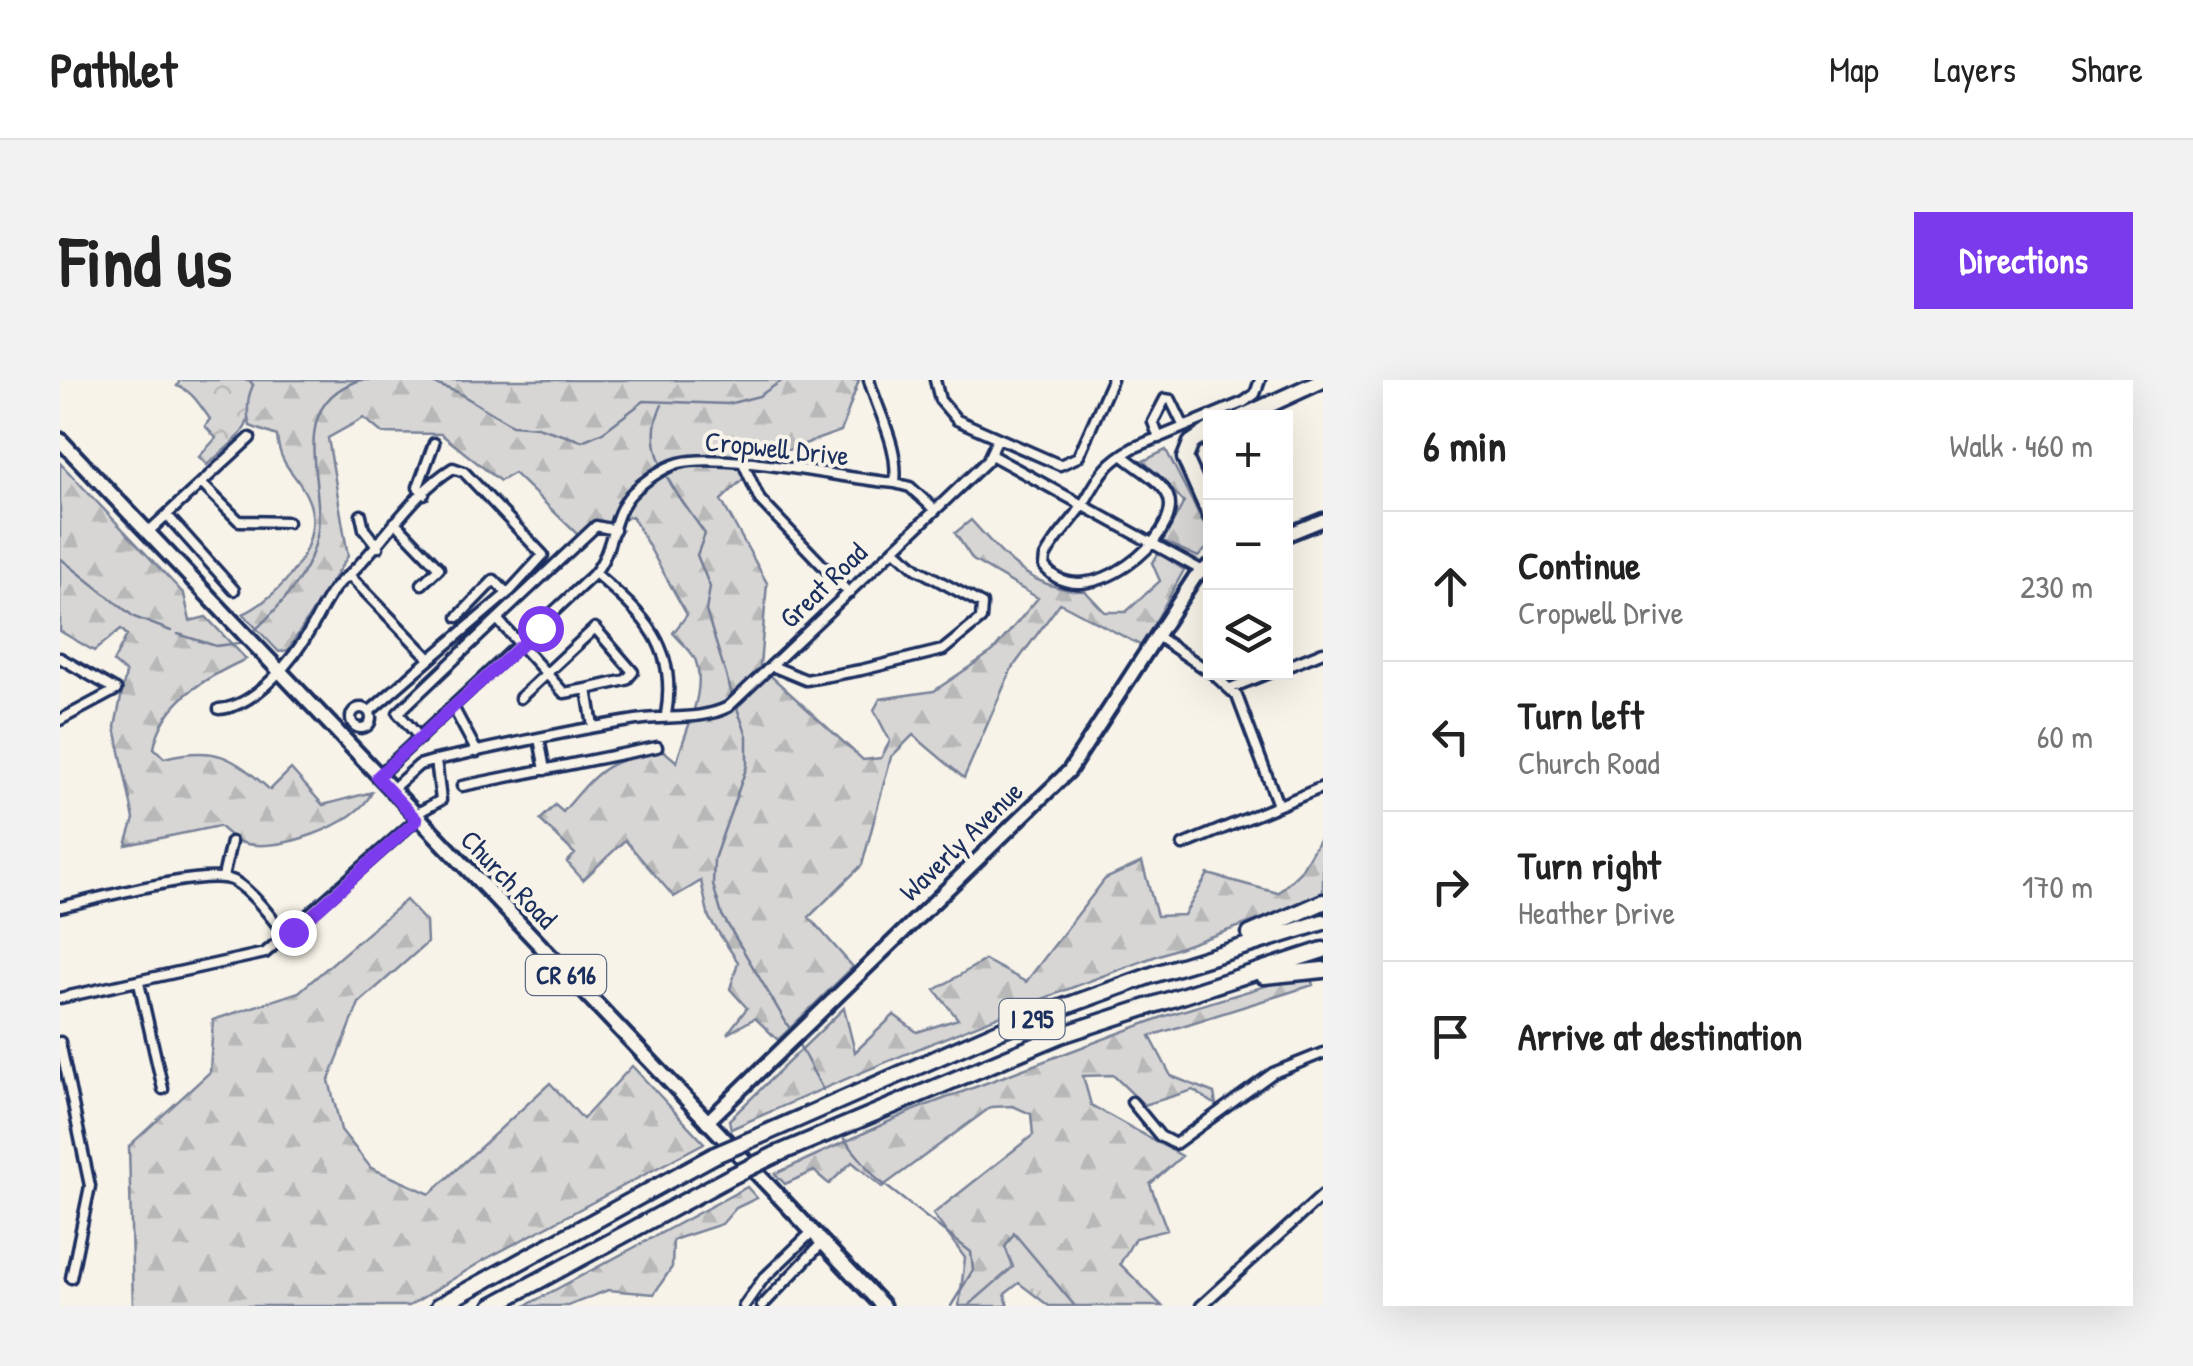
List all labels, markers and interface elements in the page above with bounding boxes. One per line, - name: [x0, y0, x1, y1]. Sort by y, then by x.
- text: Pathlet: [50, 37, 177, 102]
- text: Map: [1829, 46, 1879, 93]
- text: Layers: [1934, 46, 2016, 93]
- text: Share: [2071, 46, 2143, 93]
- button: Directions: [1914, 212, 2133, 309]
- text: Find us: [60, 213, 232, 308]
- map controls: [1203, 410, 1293, 680]
- button: +: [1203, 410, 1293, 500]
- text: 6 min: [1423, 417, 1506, 474]
- street label: Cropwell Drive: [703, 422, 851, 474]
- text: Walk · 460 m: [1950, 424, 2093, 467]
- button: −: [1203, 500, 1293, 590]
- street label: Great Road: [771, 534, 875, 636]
- text: Continue: [1518, 539, 1640, 591]
- icon: ahead: [1423, 559, 1478, 614]
- text: 230 m: [2020, 565, 2093, 608]
- button: layers: [1203, 590, 1293, 680]
- text: Cropwell Drive: [1518, 591, 1683, 634]
- route start: [518, 606, 564, 652]
- text: Turn left: [1518, 689, 1643, 741]
- icon: left: [1423, 709, 1478, 764]
- text: 60 m: [2037, 715, 2093, 758]
- text: Church Road: [1518, 741, 1660, 784]
- street label: Waverly Avenue: [891, 772, 1031, 910]
- street label: Church Road: [452, 821, 566, 937]
- text: Turn right: [1518, 839, 1661, 891]
- icon: right: [1423, 859, 1478, 914]
- text: 170 m: [2022, 865, 2093, 908]
- text: Heather Drive: [1518, 891, 1675, 934]
- route end: [271, 910, 317, 956]
- road number: CR 616: [526, 955, 606, 995]
- road number: I 295: [1000, 999, 1064, 1039]
- icon: arrive: [1423, 1009, 1478, 1064]
- text: Arrive at destination: [1518, 1010, 1802, 1062]

